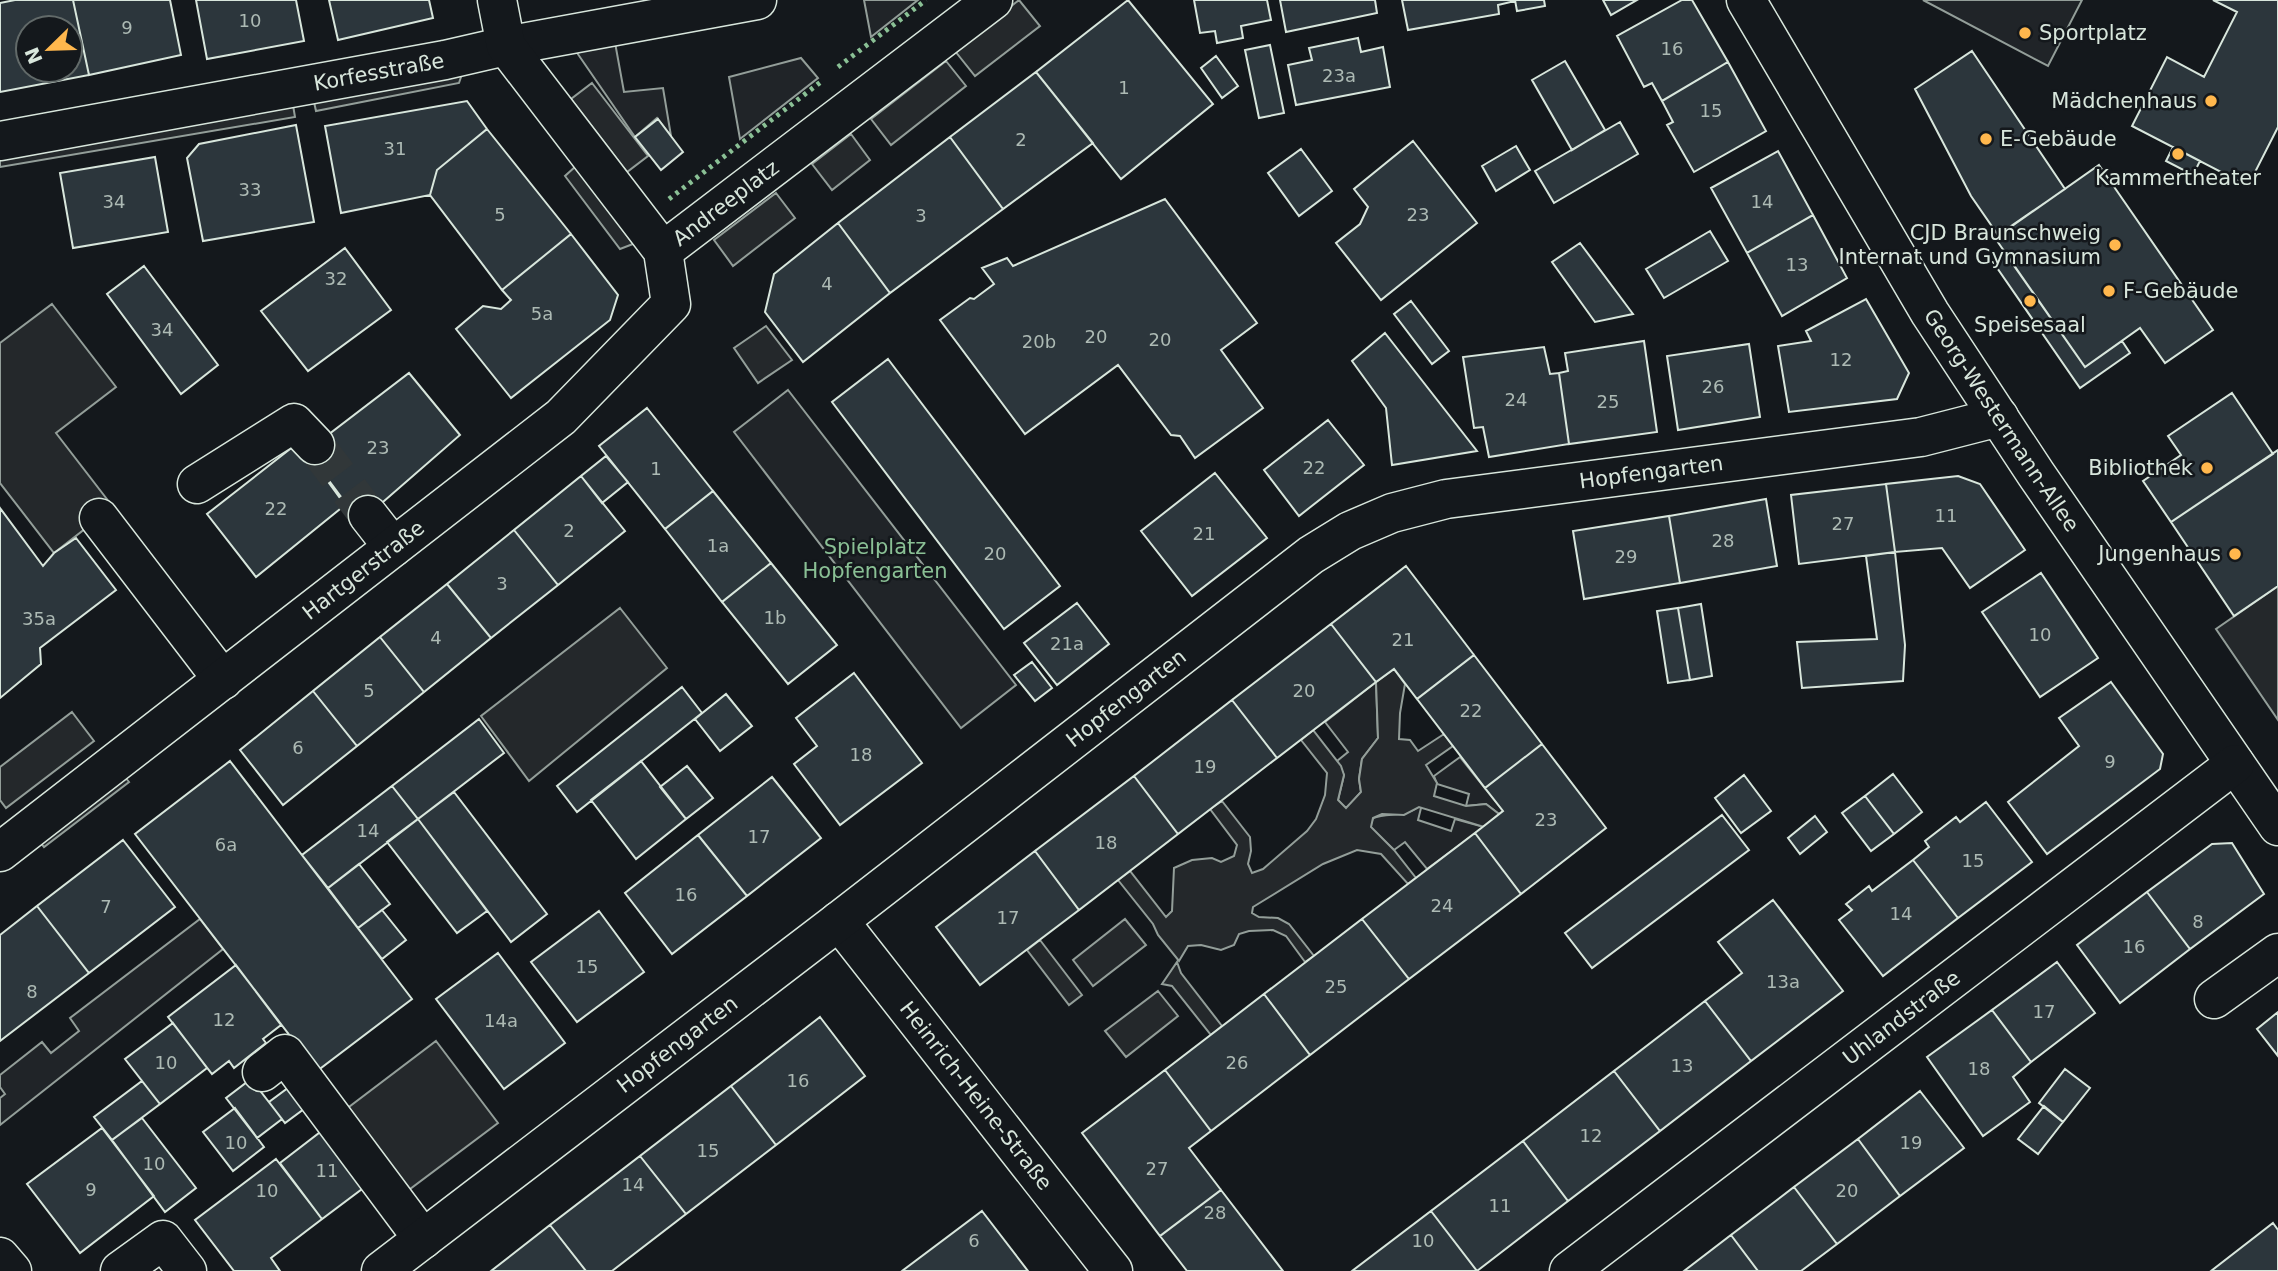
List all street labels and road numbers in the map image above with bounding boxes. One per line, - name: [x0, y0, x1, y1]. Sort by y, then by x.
- street label: Korfesstraße: [312, 48, 446, 96]
- street label: Andreeplatz: [668, 155, 783, 251]
- street label: Georg-Westermann-Allee: [1919, 305, 2084, 536]
- street label: Hopfengarten: [1578, 451, 1725, 493]
- street label: Hartgerstraße: [298, 516, 429, 625]
- street label: Hopfengarten: [1062, 644, 1191, 752]
- street label: Uhlandstraße: [1838, 966, 1965, 1070]
- street label: Hopfengarten: [612, 991, 742, 1098]
- street label: Heinrich-Heine-Straße: [895, 997, 1057, 1195]

